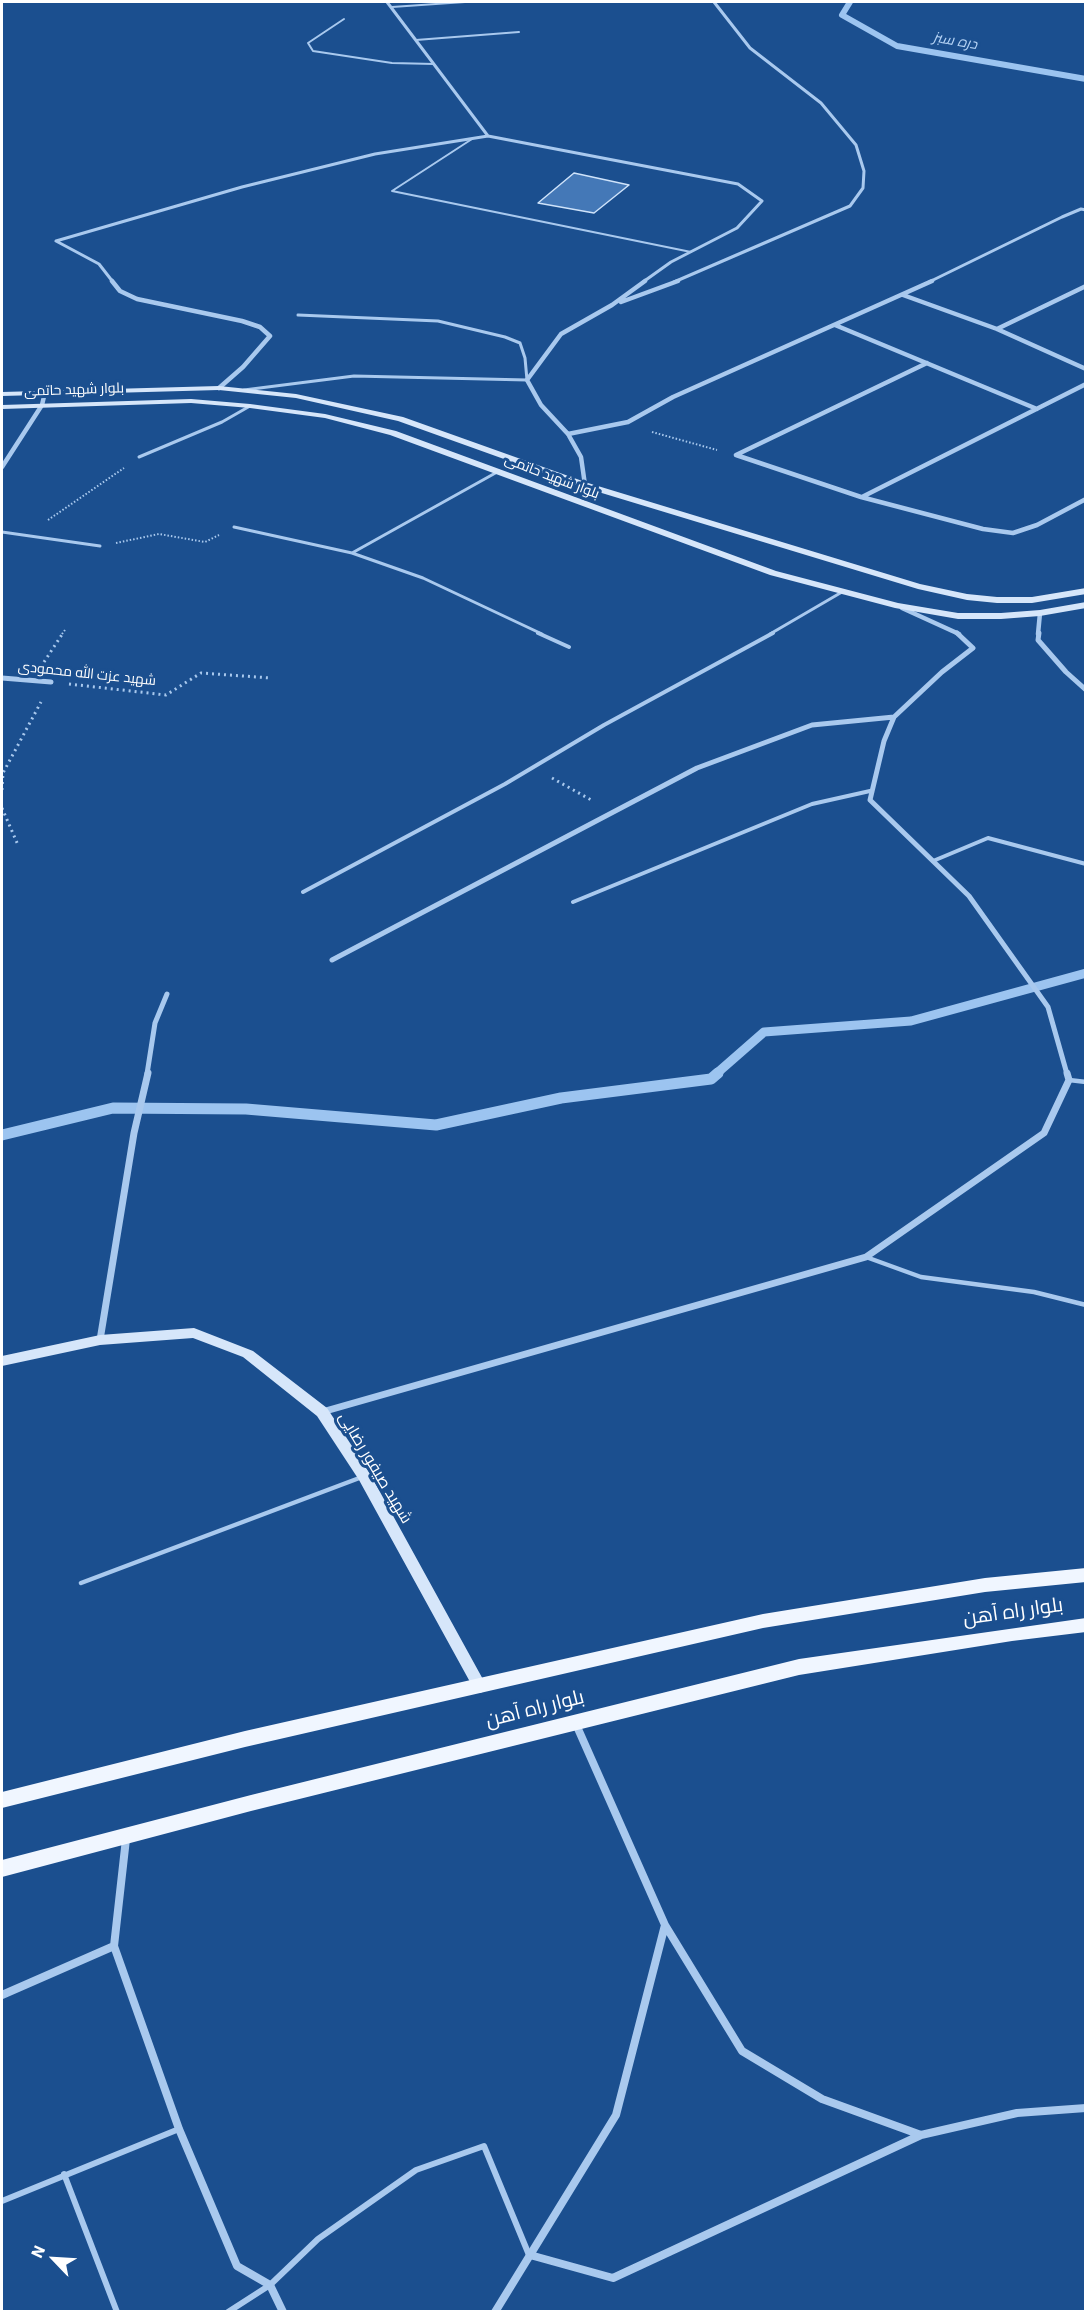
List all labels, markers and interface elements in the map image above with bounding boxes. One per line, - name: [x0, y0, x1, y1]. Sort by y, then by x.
- water label: دره سبز: [931, 28, 979, 54]
- street label: بلوار شهید حاتمی: [24, 380, 124, 400]
- street label: بلوار شهید حاتمی: [502, 451, 602, 503]
- street label: شهید عزت الله محمودی: [17, 658, 157, 690]
- street label: شهید صیفور رضایی: [334, 1409, 416, 1527]
- street label: بلوار راه آهن: [961, 1593, 1065, 1631]
- street label: بلوار راه آهن: [483, 1685, 587, 1733]
- north arrow: [24, 2229, 84, 2289]
- text: N: [26, 2242, 49, 2261]

